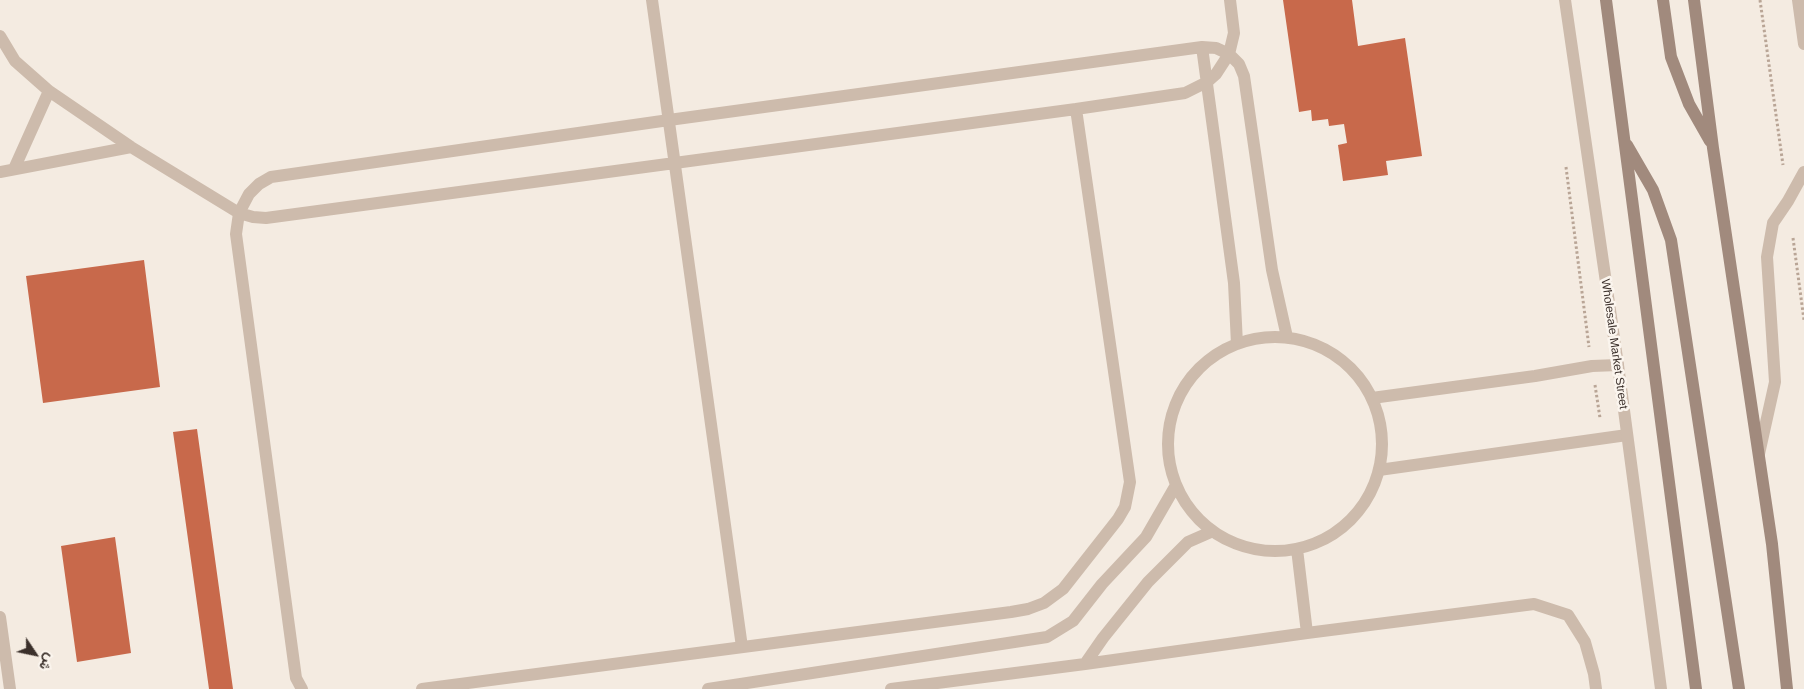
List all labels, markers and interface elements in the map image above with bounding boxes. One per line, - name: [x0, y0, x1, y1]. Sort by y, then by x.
- street label: Wholesale Market Street: [1598, 278, 1630, 410]
- north arrow: [10, 629, 60, 679]
- text: ش: [36, 651, 59, 674]

